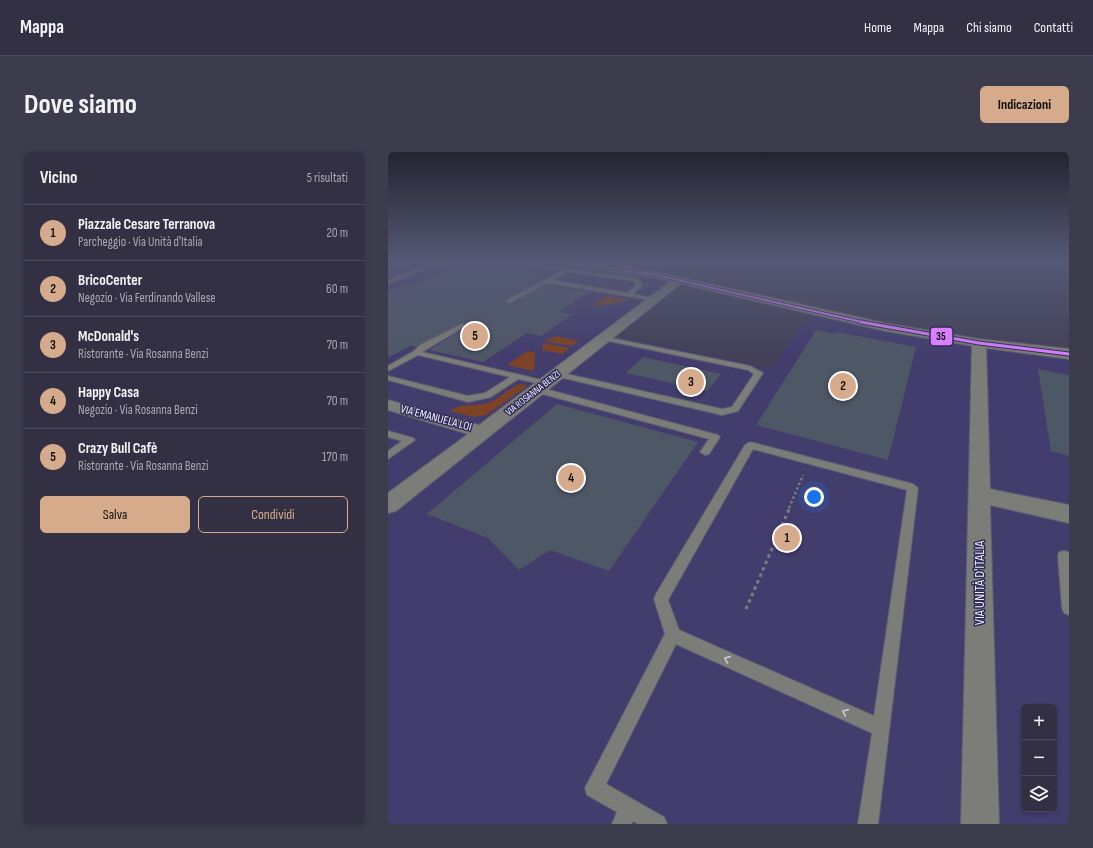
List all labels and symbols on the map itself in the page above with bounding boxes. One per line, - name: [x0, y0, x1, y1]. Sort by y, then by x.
- pin: 5: [462, 321, 488, 351]
- line badge: 35: [930, 327, 953, 346]
- text: 35: [936, 330, 946, 343]
- pin: 3: [678, 367, 704, 397]
- street label: VIA ROSANNA BENZI: [503, 368, 563, 418]
- pin: 2: [830, 371, 856, 401]
- street label: VIA EMANUELA LOI: [399, 401, 473, 435]
- pin: 4: [558, 463, 584, 493]
- your location: [804, 487, 824, 507]
- pin: 1: [774, 523, 800, 553]
- street label: VIA UNITÀ D'ITALIA: [971, 540, 988, 625]
- one-way arrow: [723, 656, 731, 664]
- one-way arrow: [842, 709, 850, 717]

